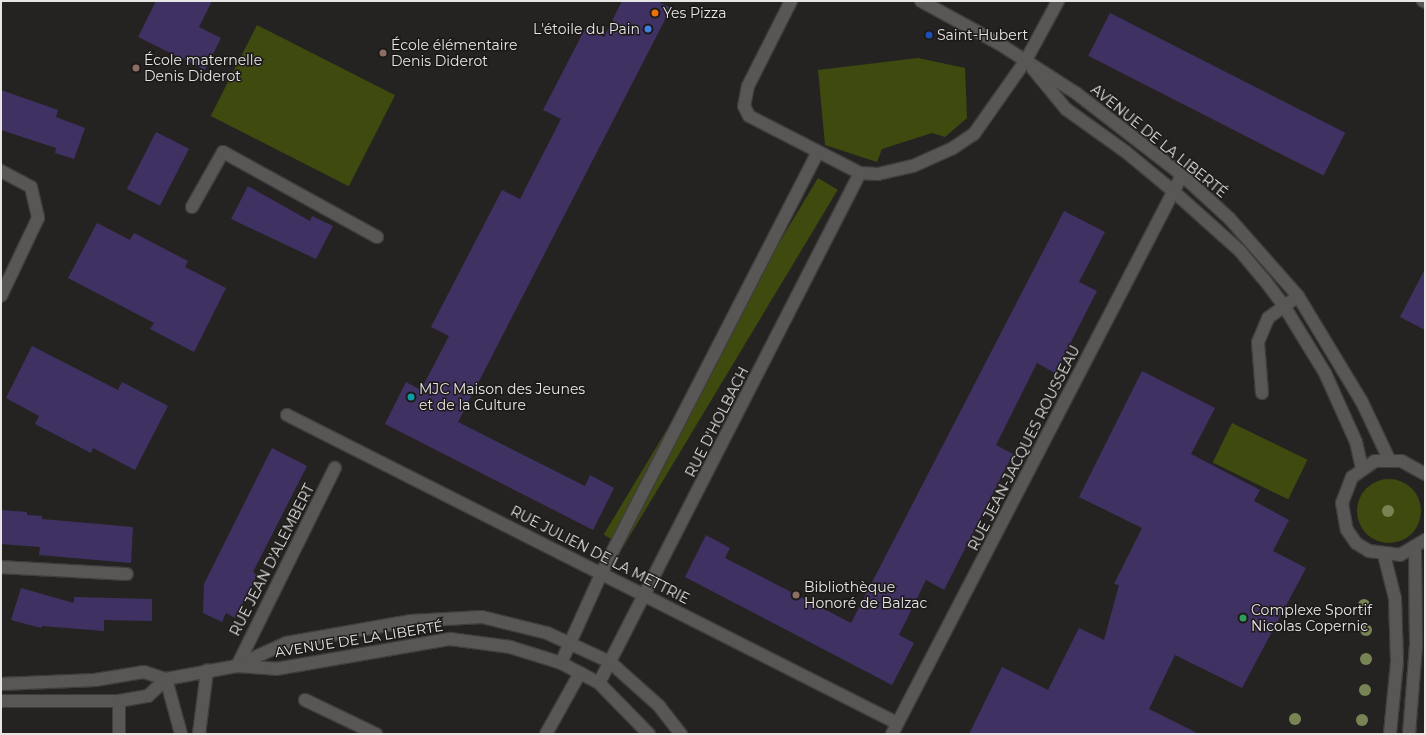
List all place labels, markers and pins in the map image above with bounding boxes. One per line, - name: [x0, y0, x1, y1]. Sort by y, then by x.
- place label: Yes Pizza: [663, 5, 726, 21]
- marker: Yes Pizza: [650, 8, 660, 18]
- place label: L'étoile du Pain: [533, 21, 640, 37]
- marker: L'étoile du Pain: [643, 24, 653, 34]
- place label: Saint-Hubert: [937, 27, 1028, 43]
- marker: Saint-Hubert: [924, 30, 934, 40]
- place label: École élémentaire Denis Diderot: [391, 37, 517, 70]
- marker: École élémentaire Denis Diderot: [378, 48, 388, 58]
- place label: École maternelle Denis Diderot: [144, 52, 262, 84]
- marker: École maternelle Denis Diderot: [131, 63, 141, 73]
- place label: MJC Maison des Jeunes et de la Culture: [419, 381, 585, 414]
- marker: MJC Maison des Jeunes et de la Culture: [406, 392, 416, 402]
- place label: Bibliothèque Honoré de Balzac: [804, 579, 927, 612]
- marker: Bibliothèque Honoré de Balzac: [791, 590, 801, 600]
- place label: Complexe Sportif Nicolas Copernic: [1251, 602, 1372, 634]
- marker: Complexe Sportif Nicolas Copernic: [1238, 613, 1248, 623]

